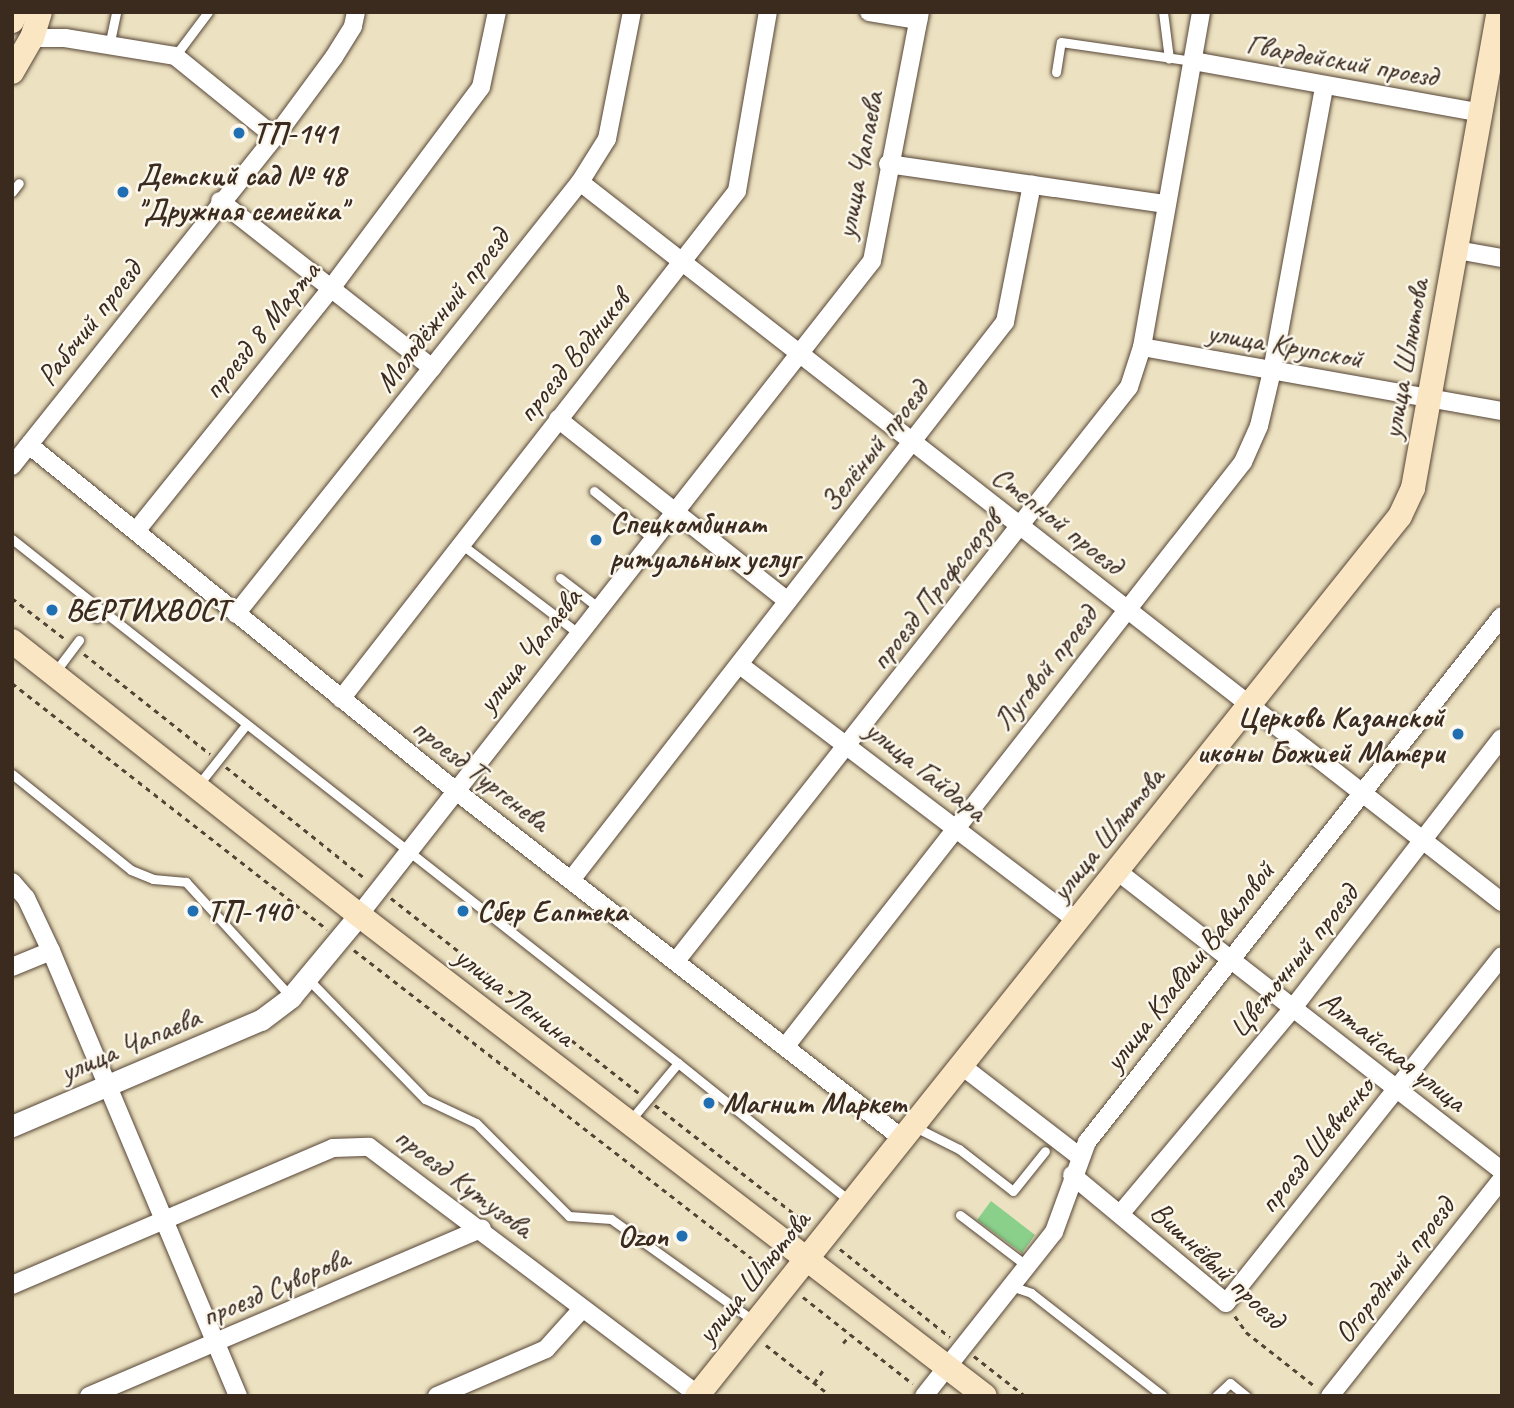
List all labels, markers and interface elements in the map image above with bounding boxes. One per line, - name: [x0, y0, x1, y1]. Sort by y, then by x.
- street label: Гвардейский проезд: [1244, 25, 1440, 95]
- street label: улица Чапаева: [827, 88, 891, 242]
- place label: ТП-141: [253, 115, 337, 151]
- marker: ТП-141: [231, 125, 247, 141]
- place label: Детский сад № 48 "Дружная семейка": [137, 157, 346, 228]
- marker: Детский сад № 48 "Дружная семейка": [115, 184, 131, 200]
- street label: Молодёжный проезд: [367, 221, 517, 399]
- street label: Рабочий проезд: [29, 253, 149, 393]
- street label: проезд 8 Марта: [195, 254, 327, 406]
- street label: улица Шлютова: [1373, 274, 1437, 444]
- street label: проезд Водников: [508, 282, 638, 430]
- street label: улица Крупской: [1204, 314, 1366, 376]
- street label: Зелёный проезд: [812, 373, 936, 519]
- street label: Степной проезд: [985, 457, 1131, 583]
- street label: проезд Профсоюзов: [862, 504, 1008, 676]
- place label: Спецкомбинат ритуальных услуг: [610, 505, 798, 576]
- marker: Спецкомбинат ритуальных услуг: [588, 532, 604, 548]
- street label: улица Чапаева: [469, 580, 589, 720]
- place label: ВЕРТИХВОСТ: [66, 592, 229, 628]
- street label: Луговой проезд: [985, 598, 1105, 738]
- marker: ВЕРТИХВОСТ: [44, 602, 60, 618]
- place label: Церковь Казанской иконы Божией Матери: [1197, 699, 1444, 770]
- street label: проезд Тургенева: [405, 709, 557, 839]
- street label: улица Гайдара: [858, 711, 994, 829]
- marker: Церковь Казанской иконы Божией Матери: [1450, 726, 1466, 742]
- street label: улица Шлютова: [1041, 758, 1173, 910]
- street label: улица Клавдии Вавиловой: [1096, 854, 1282, 1078]
- street label: Цветочный проезд: [1220, 877, 1366, 1045]
- place label: ТП-140: [207, 893, 291, 929]
- place label: Сбер Еаптека: [477, 893, 630, 929]
- marker: ТП-140: [185, 903, 201, 919]
- marker: Сбер Еаптека: [455, 903, 471, 919]
- street label: улица Ленина: [448, 938, 582, 1054]
- street label: Алтайская улица: [1312, 982, 1474, 1120]
- street label: улица Чапаева: [54, 998, 206, 1090]
- street label: проезд Шевченко: [1250, 1069, 1382, 1221]
- place label: Магнит Маркет: [723, 1085, 909, 1121]
- marker: Магнит Маркет: [701, 1095, 717, 1111]
- street label: проезд Кутузова: [389, 1119, 539, 1245]
- street label: Огородный проезд: [1326, 1190, 1462, 1350]
- street label: Вишнёвый проезд: [1143, 1193, 1293, 1337]
- street label: улица Шлютова: [687, 1201, 819, 1353]
- place label: Ozon: [618, 1218, 668, 1254]
- marker: Ozon: [674, 1228, 690, 1244]
- street label: проезд Суворова: [195, 1240, 355, 1334]

